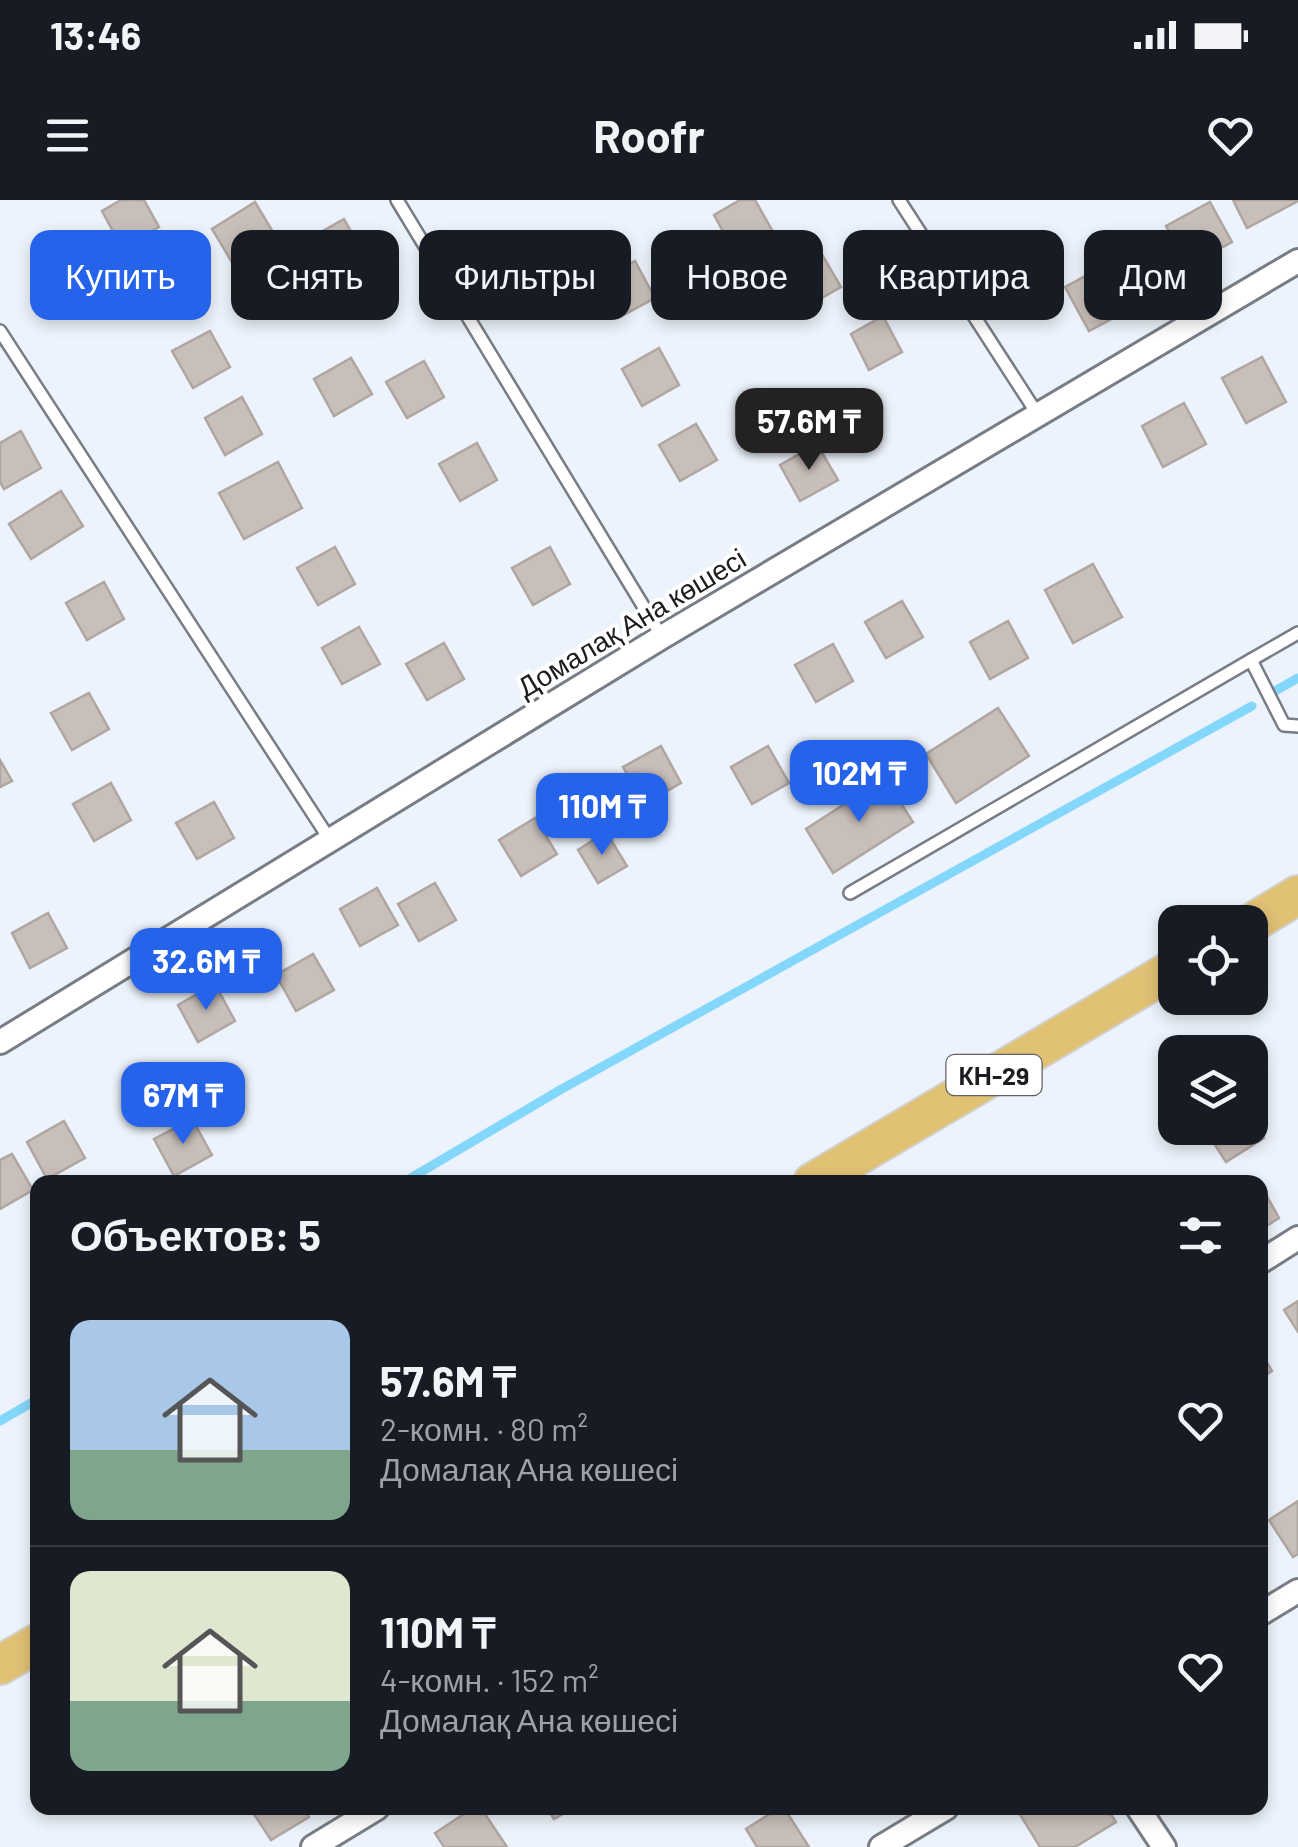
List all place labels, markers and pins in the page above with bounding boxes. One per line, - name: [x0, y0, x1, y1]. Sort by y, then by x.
- pin: 57.6M ₸: [717, 388, 901, 473]
- pin: 102M ₸: [778, 740, 940, 825]
- pin: 110M ₸: [521, 773, 683, 858]
- pin: 32.6M ₸: [114, 928, 298, 1013]
- pin: 67M ₸: [113, 1062, 253, 1147]

